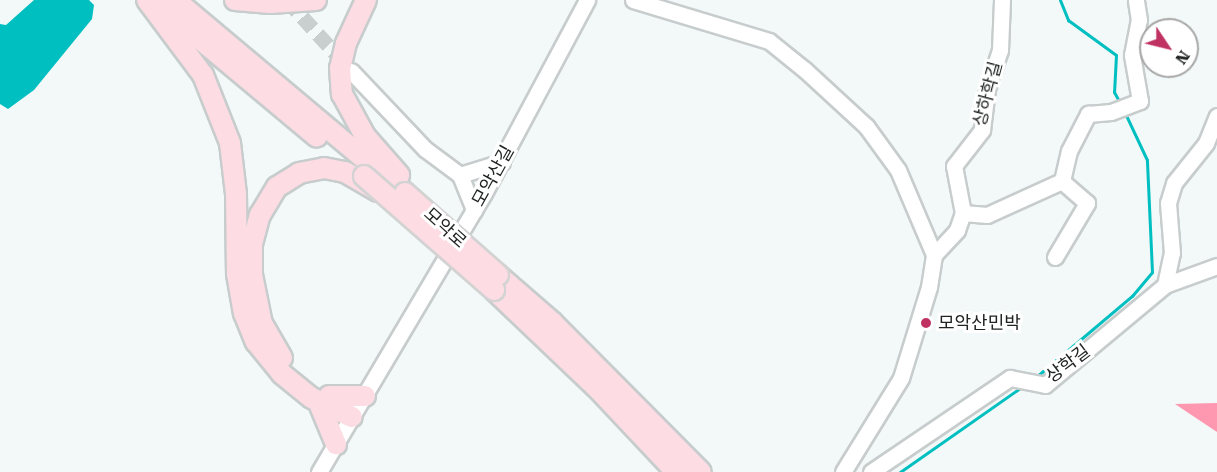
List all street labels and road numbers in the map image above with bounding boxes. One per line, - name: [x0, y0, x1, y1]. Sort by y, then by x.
- street label: 상하학길: [969, 59, 1007, 129]
- street label: 모악산길: [467, 142, 519, 210]
- street label: 모악로: [419, 203, 471, 253]
- street label: 상학길: [1042, 340, 1094, 388]

